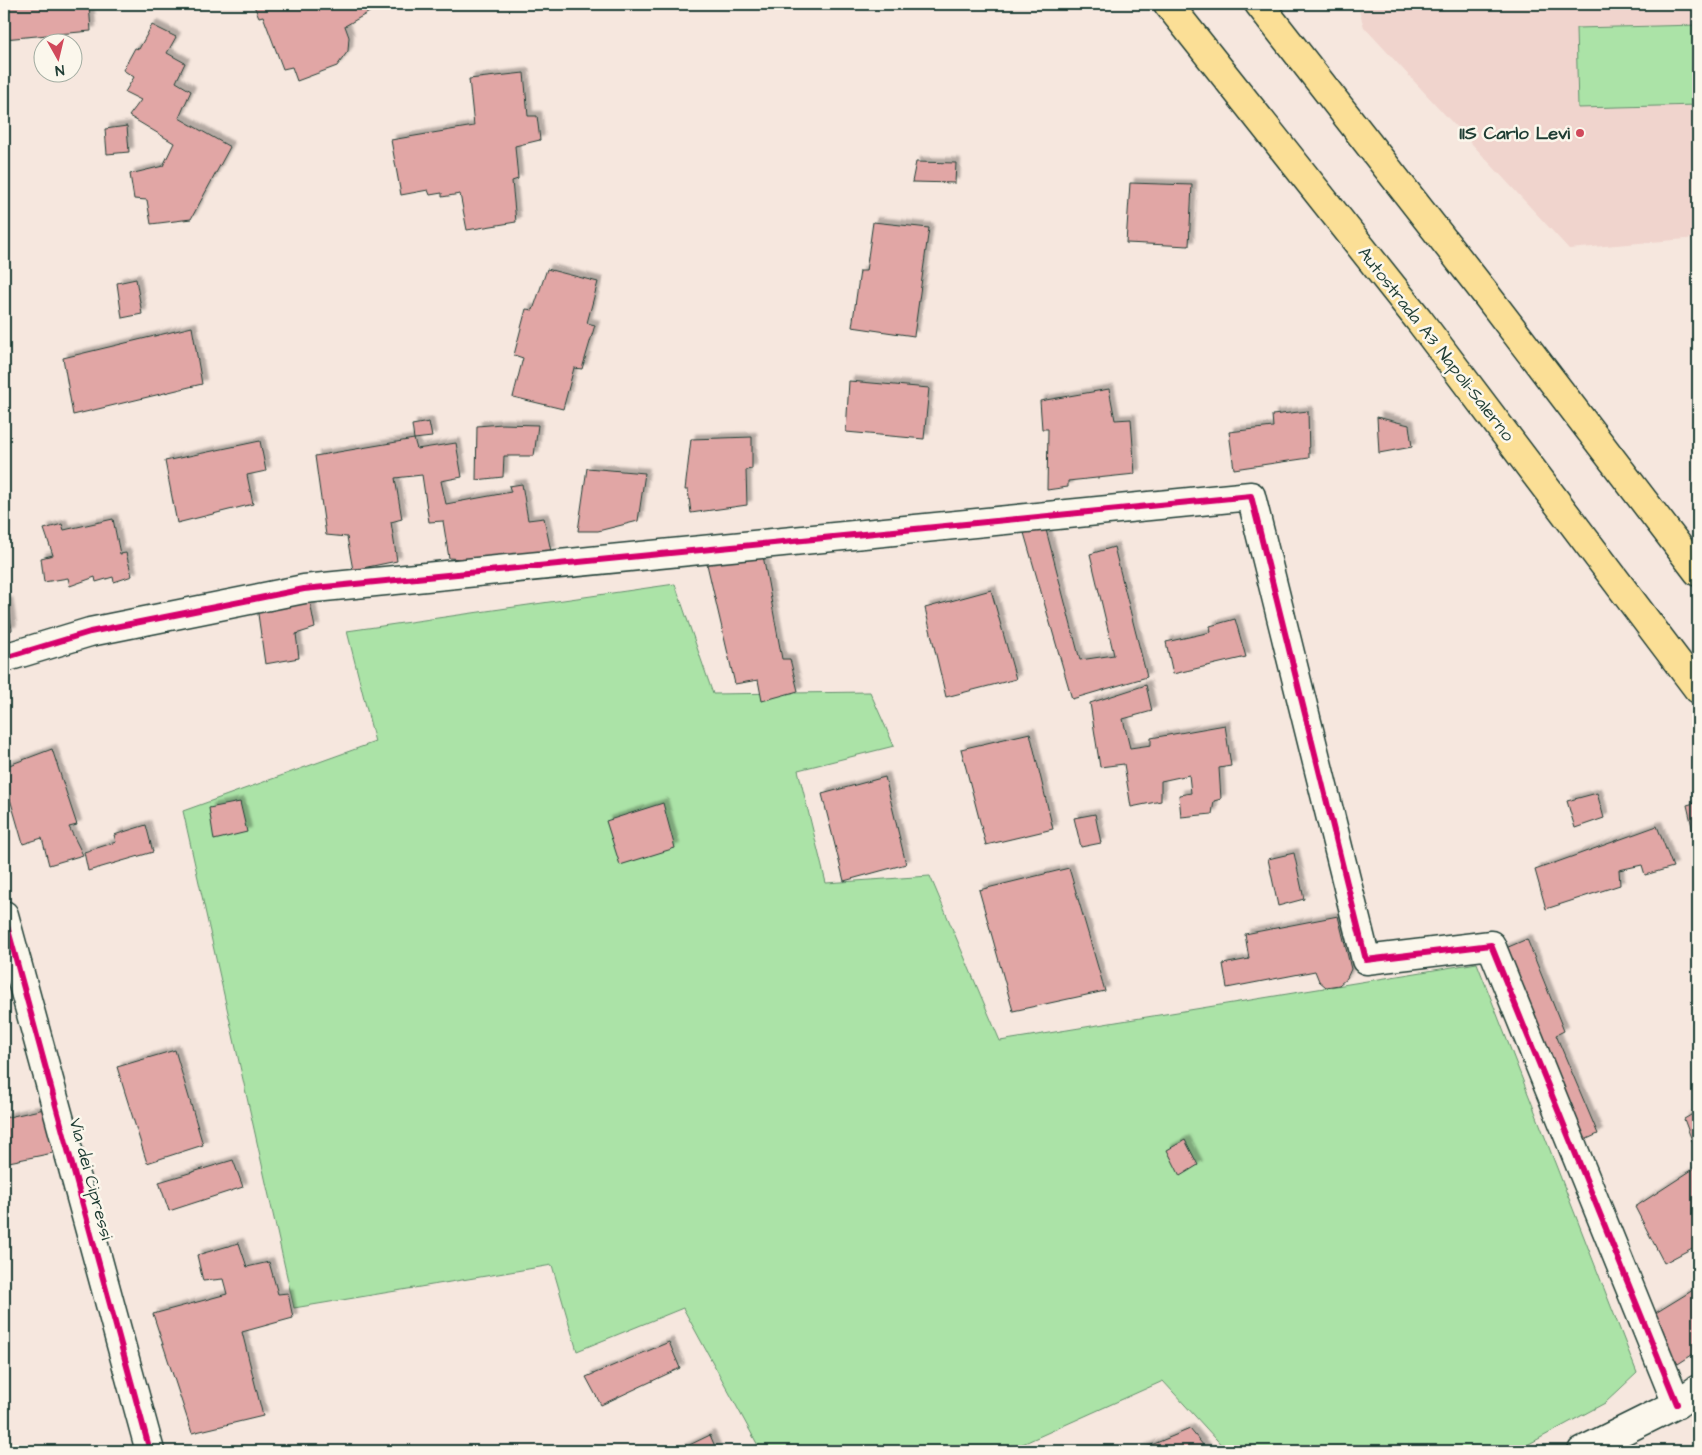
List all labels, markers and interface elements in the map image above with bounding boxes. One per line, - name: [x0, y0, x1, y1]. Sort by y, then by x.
- north arrow: [32, 32, 82, 82]
- text: N: [54, 59, 65, 80]
- place label: IIS Carlo Levi: [1460, 121, 1570, 146]
- marker: IIS Carlo Levi: [1574, 127, 1586, 139]
- street label: Autostrada A3 Napoli-Salerno: [1352, 241, 1520, 447]
- street label: Via dei Cipressi: [63, 1115, 119, 1243]

